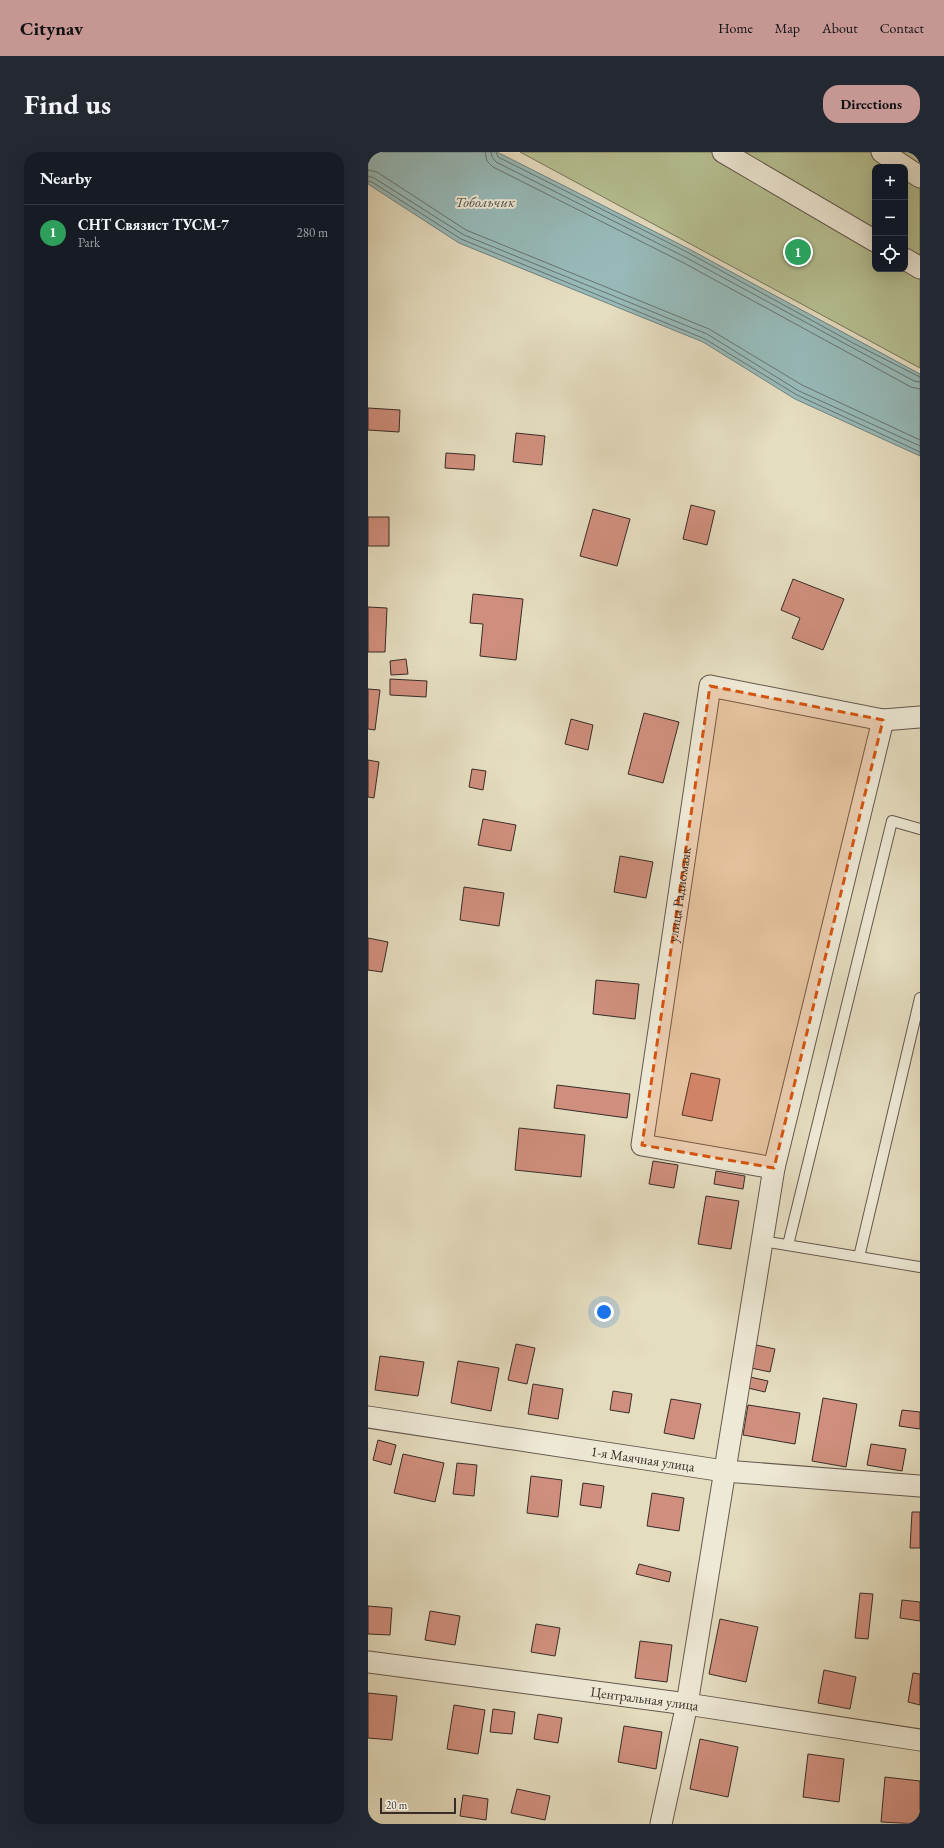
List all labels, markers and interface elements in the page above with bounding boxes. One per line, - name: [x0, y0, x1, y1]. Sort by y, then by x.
- text: Citynav: [20, 16, 83, 41]
- text: Home: [718, 19, 753, 37]
- text: Map: [775, 19, 800, 37]
- text: About: [822, 19, 858, 37]
- text: Contact: [880, 19, 924, 37]
- button: Directions: [823, 85, 920, 123]
- text: Find us: [24, 86, 111, 122]
- map controls: [872, 164, 908, 272]
- button: +: [872, 164, 908, 200]
- text: Nearby: [40, 167, 92, 189]
- water label: Тобольчик: [455, 192, 516, 211]
- button: −: [872, 200, 908, 236]
- text: СНТ Связист ТУСМ-7: [78, 215, 229, 234]
- text: 1: [50, 224, 56, 241]
- text: 280 m: [297, 224, 328, 241]
- text: Park: [78, 234, 100, 251]
- button: locate: [872, 236, 908, 272]
- pin: 1: [785, 237, 811, 267]
- street label: улица Радиомаяк: [663, 846, 695, 944]
- your location: [594, 1302, 614, 1322]
- street label: 1-я Маячная улица: [590, 1442, 696, 1476]
- street label: Центральная улица: [589, 1682, 700, 1715]
- scale bar: [380, 1796, 456, 1815]
- text: 20 m: [386, 1798, 407, 1812]

